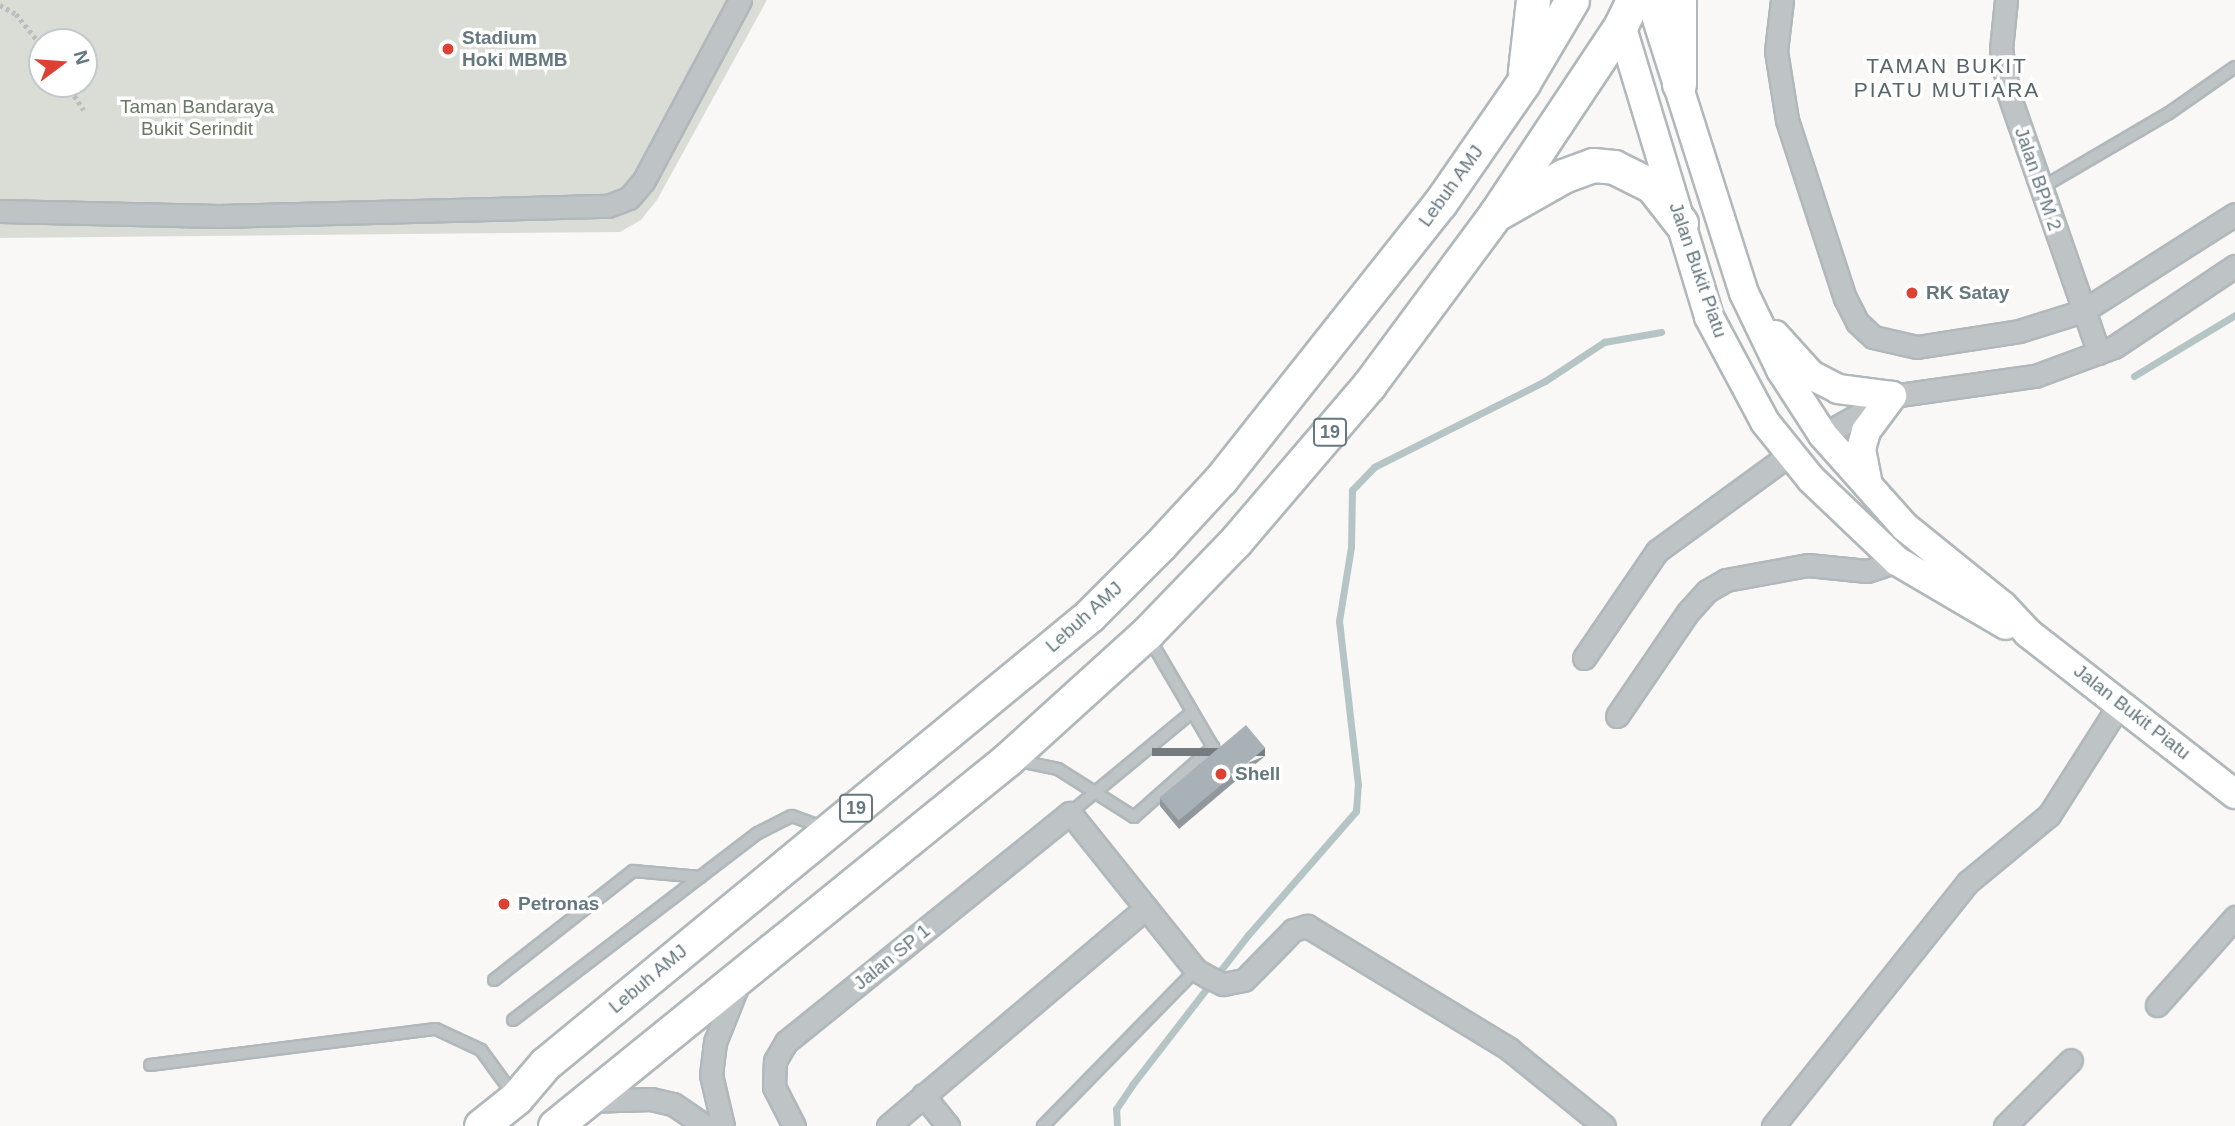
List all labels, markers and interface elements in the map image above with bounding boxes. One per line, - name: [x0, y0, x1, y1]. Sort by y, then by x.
- place label: Stadium Hoki MBMB: [462, 27, 568, 71]
- north arrow: [28, 28, 98, 98]
- marker: Stadium Hoki MBMB: [440, 41, 456, 57]
- text: N: [70, 48, 94, 67]
- district label: TAMAN BUKIT PIATU MUTIARA: [1855, 53, 2039, 103]
- park label: Taman Bandaraya Bukit Serindit: [120, 96, 274, 140]
- street label: Jalan BPM 2: [2010, 124, 2066, 234]
- street label: Lebuh AMJ: [1414, 140, 1488, 232]
- street label: Jalan Bukit Piatu: [1664, 199, 1732, 341]
- place label: RK Satay: [1926, 282, 2009, 304]
- marker: RK Satay: [1904, 285, 1920, 301]
- road number: 19: [1312, 418, 1348, 446]
- street label: Lebuh AMJ: [1041, 576, 1127, 658]
- street label: Jalan Bukit Piatu: [2069, 659, 2195, 765]
- place label: Shell: [1235, 763, 1280, 785]
- marker: Shell: [1213, 766, 1229, 782]
- road number: 19: [838, 794, 874, 822]
- place label: Petronas: [518, 893, 599, 915]
- marker: Petronas: [496, 896, 512, 912]
- street label: Jalan SP 1: [849, 919, 935, 995]
- street label: Lebuh AMJ: [604, 939, 692, 1019]

